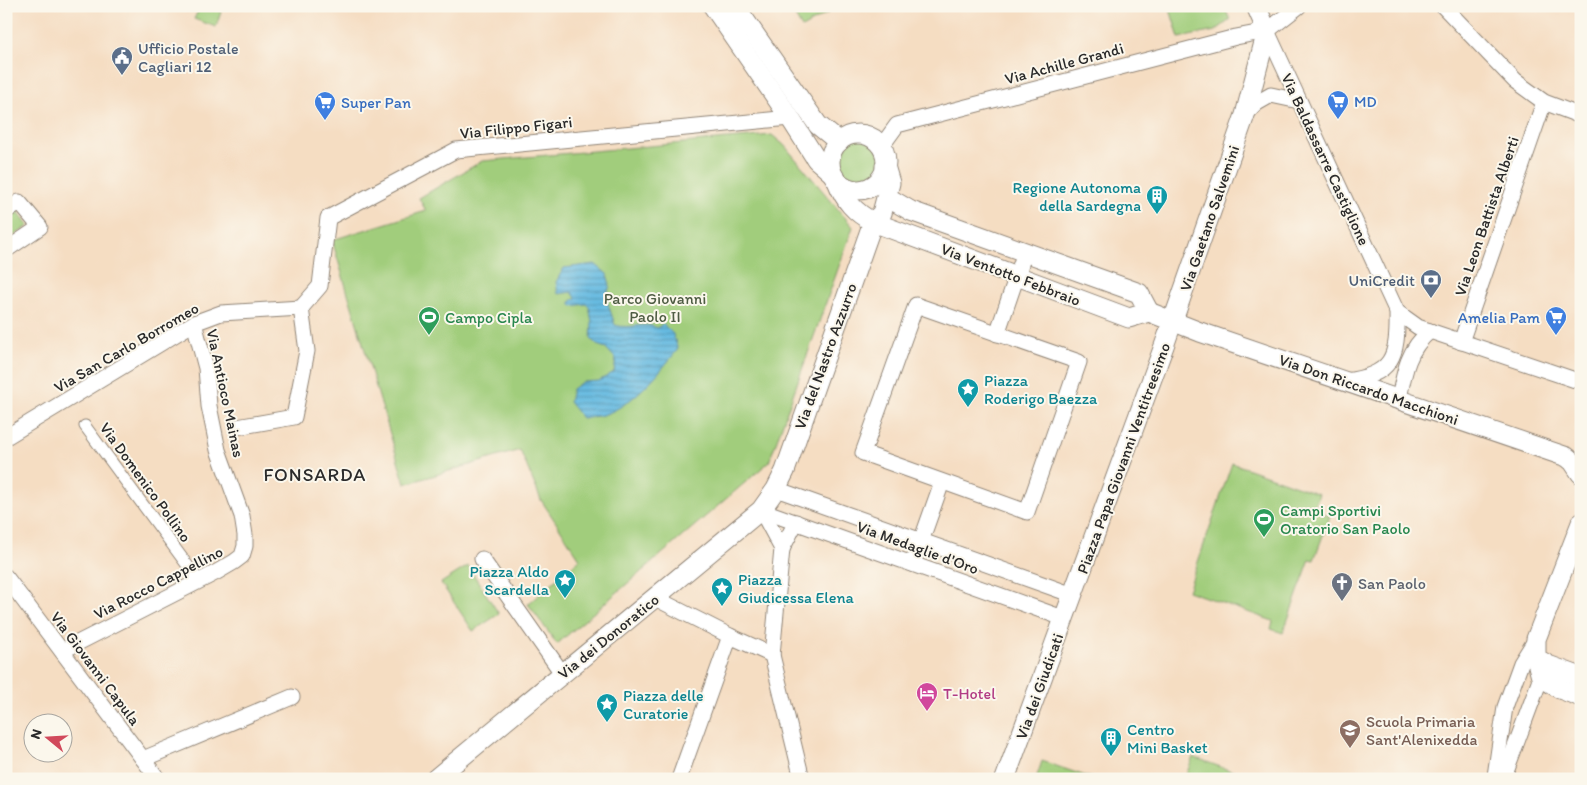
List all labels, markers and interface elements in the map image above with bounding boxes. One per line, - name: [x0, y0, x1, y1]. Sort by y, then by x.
- street label: Via Achille Grandi: [1003, 38, 1126, 88]
- place label: Ufficio Postale Cagliari 12: [138, 39, 239, 76]
- public building icon: Ufficio Postale Cagliari 12: [110, 45, 134, 76]
- street label: Via Baldassarre Castiglione: [1277, 70, 1374, 248]
- supermarket icon: MD: [1326, 89, 1350, 120]
- supermarket icon: Super Pan: [313, 90, 337, 121]
- place label: MD: [1354, 92, 1377, 111]
- place label: Super Pan: [341, 93, 411, 112]
- street label: Via Filippo Figari: [459, 112, 573, 143]
- street label: Via Leon Battista Alberti: [1450, 134, 1523, 299]
- street label: Via Gaetano Salvemini: [1176, 143, 1243, 294]
- place label: Regione Autonoma della Sardegna: [1013, 178, 1141, 215]
- building icon: Regione Autonoma della Sardegna: [1145, 184, 1169, 215]
- street label: Via Ventotto Febbraio: [938, 239, 1083, 310]
- bank icon: UniCredit: [1419, 268, 1443, 299]
- place label: UniCredit: [1349, 271, 1415, 290]
- street label: Via del Nastro Azzurro: [790, 280, 861, 432]
- park label: Parco Giovanni Paolo II: [604, 289, 706, 326]
- street label: Via San Carlo Borromeo: [50, 298, 202, 397]
- sports icon: Campo Cipla: [417, 305, 441, 336]
- supermarket icon: Amelia Pam: [1544, 305, 1568, 336]
- place label: Campo Cipla: [445, 308, 533, 327]
- place label: Amelia Pam: [1458, 308, 1541, 327]
- street label: Via Antioco Mainas: [203, 327, 248, 459]
- street label: Piazza Papa Giovanni Ventitreesimo: [1073, 340, 1174, 576]
- street label: Via Don Riccardo Macchioni: [1277, 350, 1461, 429]
- place label: Piazza Roderigo Baezza: [984, 371, 1098, 408]
- place icon: Piazza Roderigo Baezza: [956, 377, 980, 408]
- street label: Via Domenico Pollino: [96, 419, 195, 546]
- district label: FONSARDA: [263, 463, 367, 486]
- place label: Campi Sportivi Oratorio San Paolo: [1280, 501, 1410, 538]
- sports icon: Campi Sportivi Oratorio San Paolo: [1252, 507, 1276, 538]
- street label: Via Medaglie d'Oro: [854, 517, 981, 578]
- street label: Via Rocco Cappellino: [90, 542, 226, 623]
- place label: Piazza Aldo Scardella: [469, 562, 550, 599]
- place icon: Piazza Aldo Scardella: [553, 568, 577, 599]
- place label: Piazza Giudicessa Elena: [738, 570, 855, 607]
- church icon: San Paolo: [1330, 571, 1354, 602]
- place label: San Paolo: [1358, 574, 1426, 593]
- place icon: Piazza Giudicessa Elena: [710, 576, 734, 607]
- street label: Via dei Donoratico: [554, 590, 663, 683]
- street label: Via Giovanni Capula: [47, 608, 145, 729]
- street label: Via dei Giudicati: [1011, 631, 1067, 742]
- hotel icon: T-Hotel: [915, 681, 939, 712]
- place label: T-Hotel: [943, 684, 996, 703]
- place label: Piazza delle Curatorie: [623, 686, 704, 723]
- place icon: Piazza delle Curatorie: [595, 692, 619, 723]
- north arrow: [22, 712, 72, 762]
- place label: Scuola Primaria Sant'Alenixedda: [1366, 712, 1478, 749]
- school or university icon: Scuola Primaria Sant'Alenixedda: [1338, 718, 1362, 749]
- place label: Centro Mini Basket: [1127, 720, 1208, 757]
- building icon: Centro Mini Basket: [1099, 726, 1123, 757]
- text: N: [27, 727, 46, 741]

